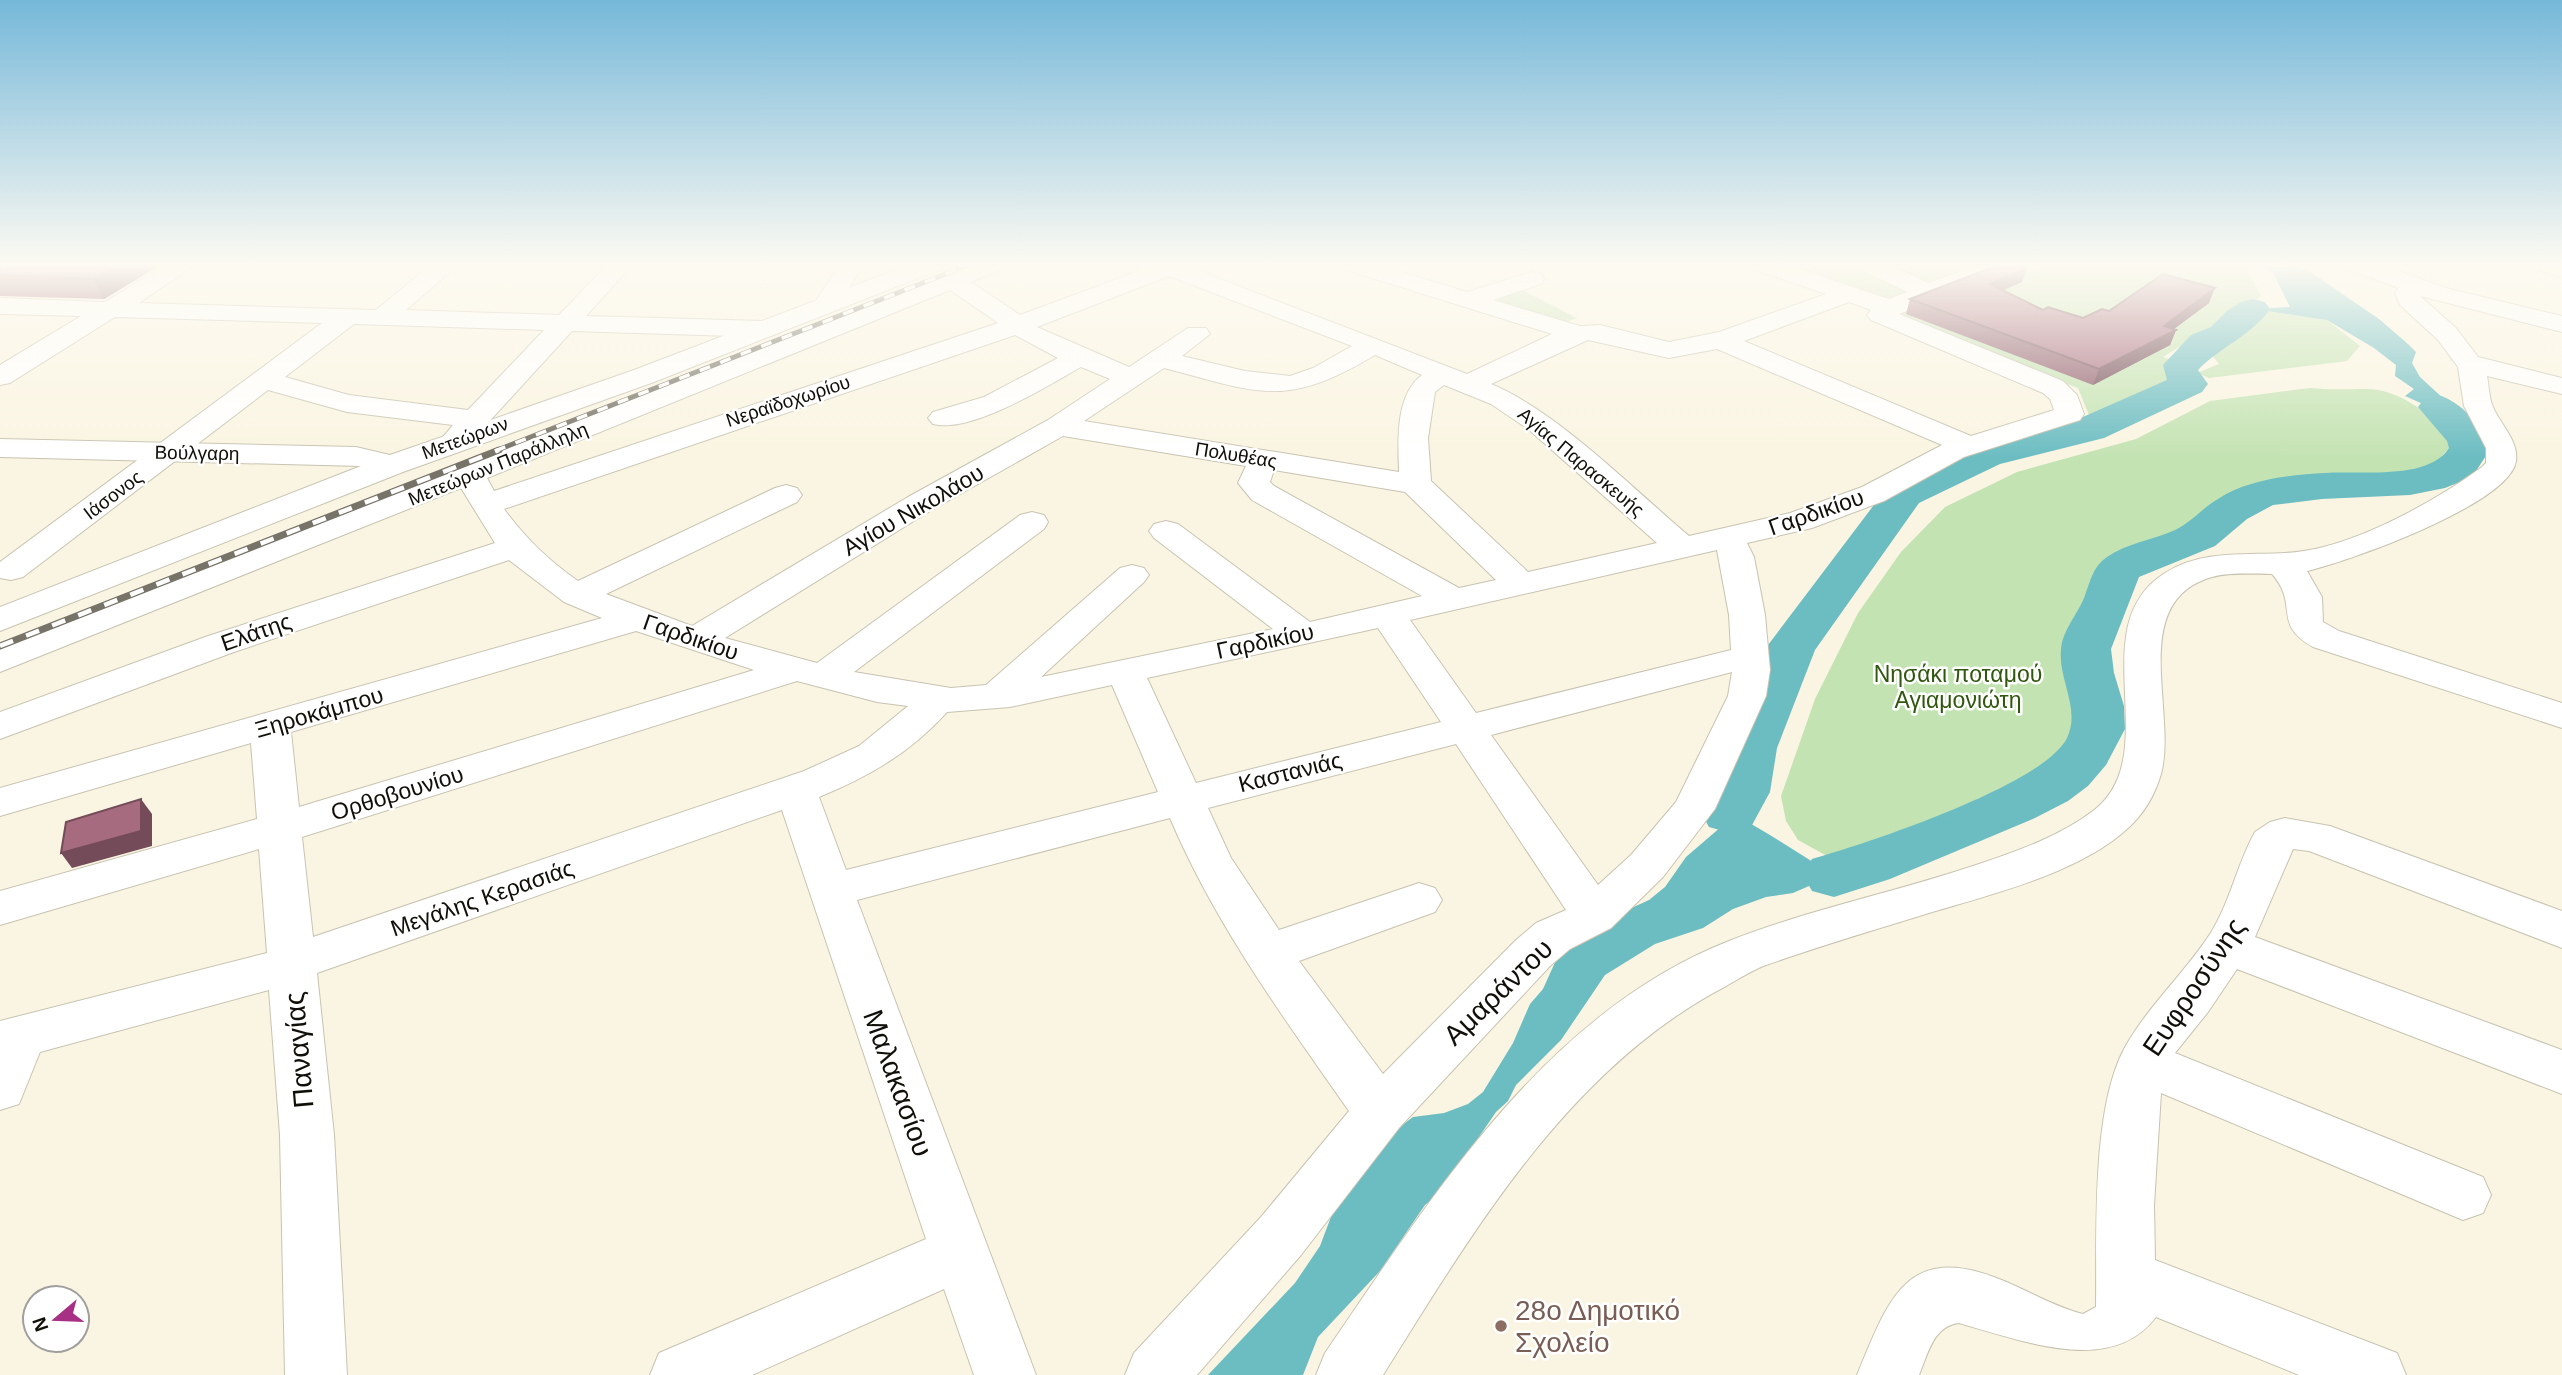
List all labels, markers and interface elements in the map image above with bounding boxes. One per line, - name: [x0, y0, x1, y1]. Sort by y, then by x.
- street label: Νεραϊδοχωρίου: [723, 371, 853, 431]
- street label: Αγίας Παρασκευής: [1514, 403, 1648, 521]
- street label: Μετεώρων: [419, 413, 511, 463]
- street label: Μετεώρων Παράλληλη: [405, 418, 591, 510]
- street label: Πολυθέας: [1194, 438, 1278, 472]
- street label: Βούλγαρη: [154, 442, 240, 464]
- street label: Αγίου Νικολάου: [838, 459, 988, 561]
- street label: Ιάσονος: [80, 466, 146, 524]
- street label: Γαρδικίου: [1765, 484, 1867, 540]
- street label: Ελάτης: [217, 608, 295, 656]
- street label: Γαρδικίου: [640, 609, 742, 665]
- street label: Γαρδικίου: [1214, 618, 1316, 664]
- park label: Νησάκι ποταμού Αγιαμονιώτη: [1874, 661, 2042, 713]
- street label: Ξηροκάμπου: [252, 681, 386, 743]
- street label: Καστανιάς: [1236, 747, 1344, 797]
- street label: Ορθοβουνίου: [328, 761, 466, 825]
- street label: Μεγάλης Κερασιάς: [387, 855, 577, 941]
- street label: Ευφροσύνης: [2137, 912, 2251, 1062]
- street label: Αμαράντου: [1437, 933, 1559, 1051]
- street label: Παναγίας: [278, 991, 320, 1109]
- street label: Μαλακασίου: [857, 1006, 939, 1160]
- north arrow: [21, 1284, 91, 1354]
- place label: 28ο Δημοτικό Σχολείο: [1515, 1295, 1680, 1358]
- text: N: [28, 1314, 53, 1334]
- marker: 28ο Δημοτικό Σχολείο: [1493, 1318, 1509, 1334]

